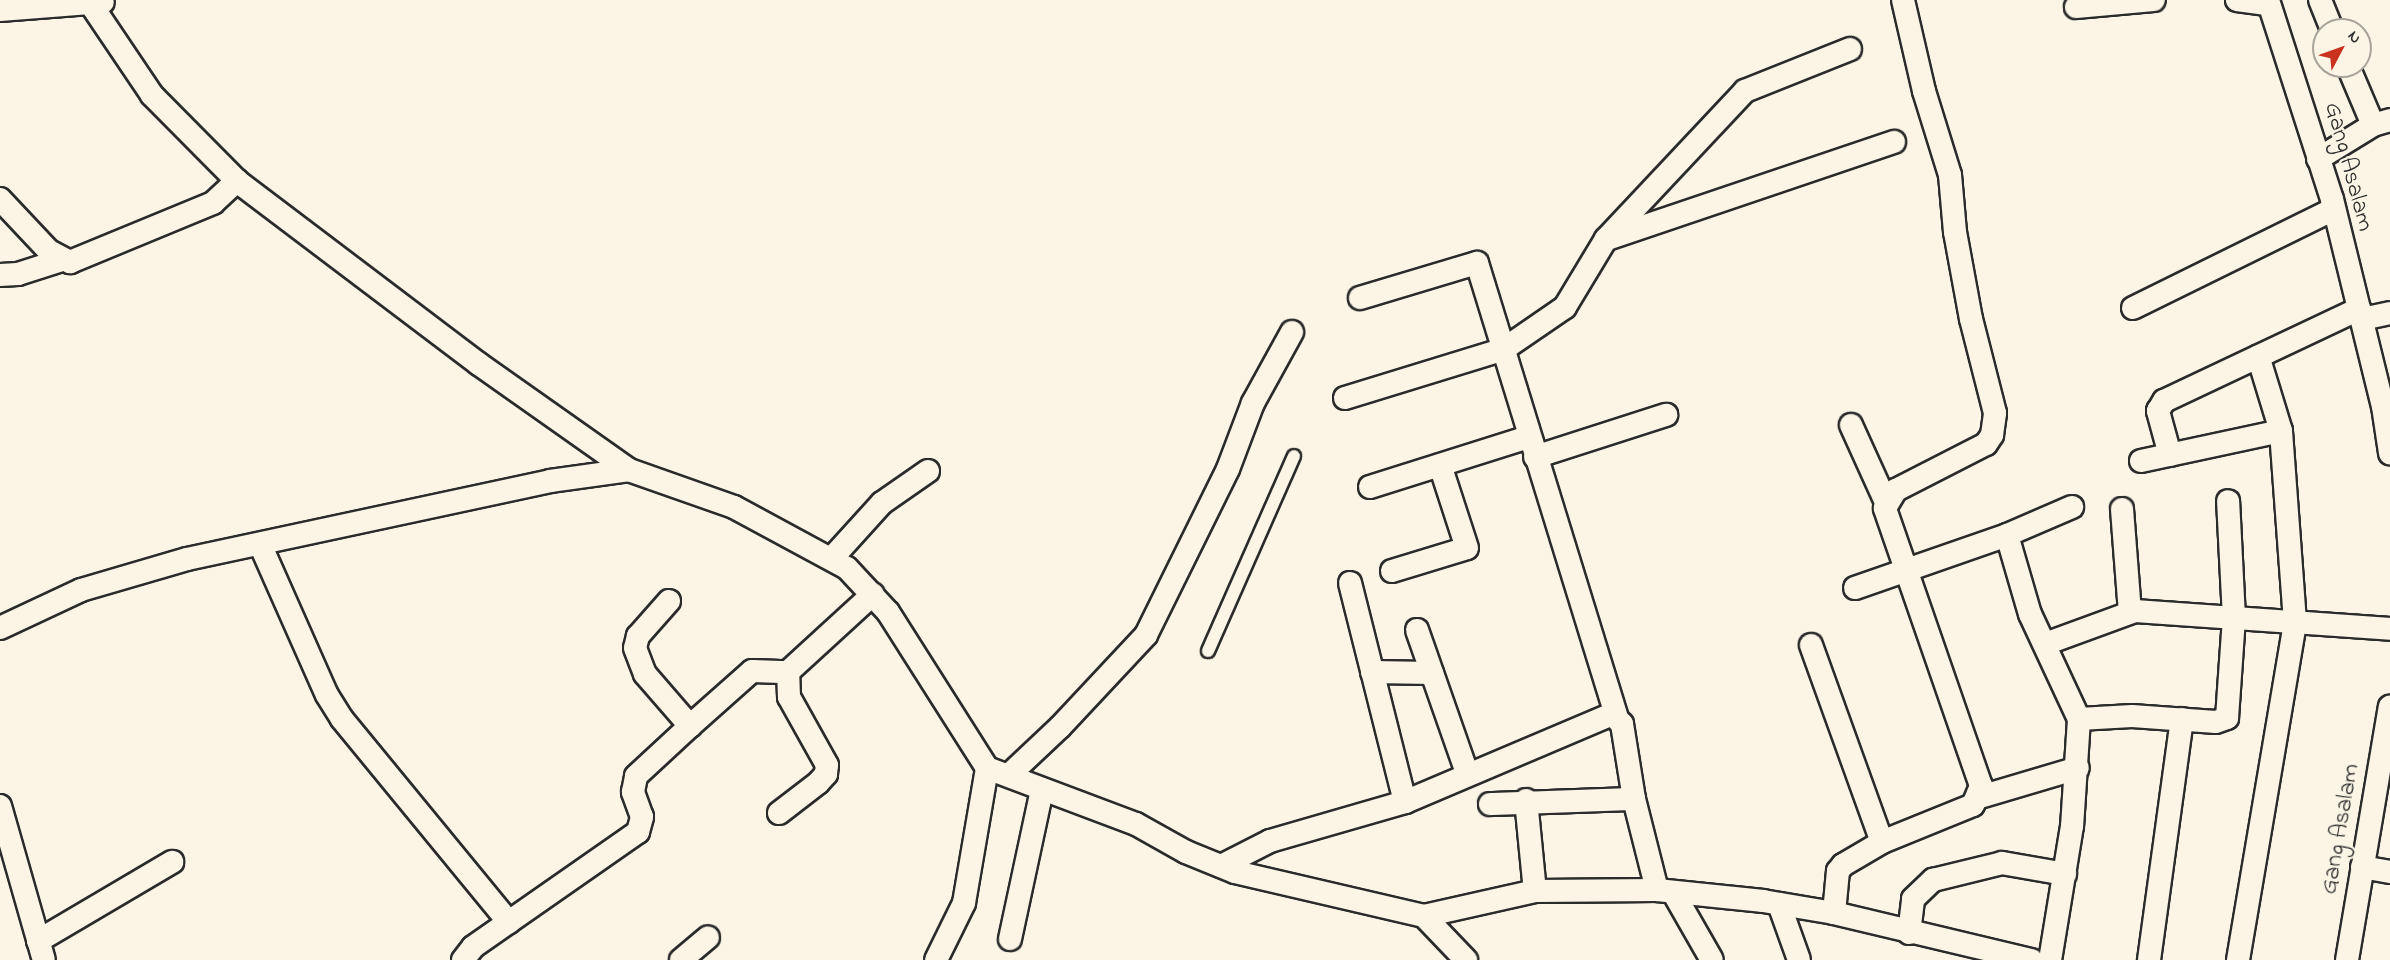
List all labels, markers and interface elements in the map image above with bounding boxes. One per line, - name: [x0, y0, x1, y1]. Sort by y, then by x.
- north arrow: [2312, 18, 2372, 78]
- text: N: [2341, 26, 2367, 49]
- street label: Gang Asalam: [2317, 99, 2379, 235]
- street label: Gang Asalam: [2315, 761, 2367, 897]

